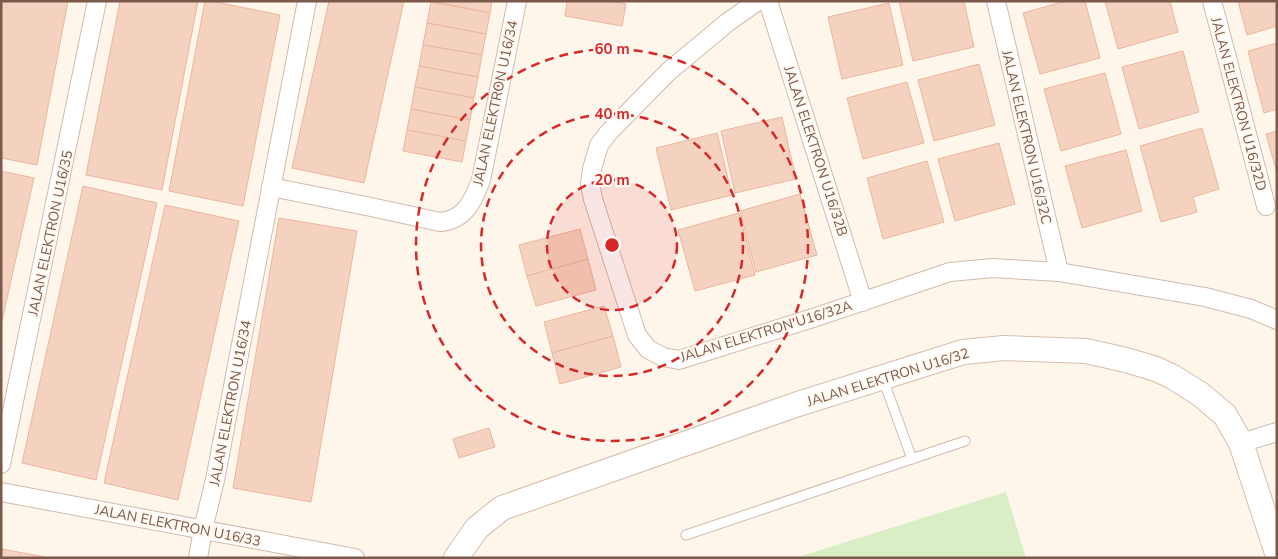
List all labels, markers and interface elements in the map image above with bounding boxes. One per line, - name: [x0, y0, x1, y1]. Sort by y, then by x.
- street label: JALAN ELEKTRON U16/32D: [1206, 14, 1271, 193]
- street label: JALAN ELEKTRON U16/34: [468, 19, 522, 189]
- text: 60 m: [594, 39, 630, 59]
- street label: JALAN ELEKTRON U16/32C: [997, 47, 1056, 226]
- street label: JALAN ELEKTRON U16/32B: [779, 63, 852, 239]
- text: 40 m: [594, 104, 630, 124]
- street label: JALAN ELEKTRON U16/35: [23, 149, 77, 319]
- text: 20 m: [594, 170, 630, 190]
- centre of rings: [603, 236, 621, 254]
- street label: JALAN ELEKTRON U16/32A: [677, 296, 854, 367]
- street label: JALAN ELEKTRON U16/34: [205, 319, 256, 489]
- street label: JALAN ELEKTRON U16/32: [804, 344, 972, 412]
- street label: JALAN ELEKTRON U16/33: [92, 500, 262, 551]

